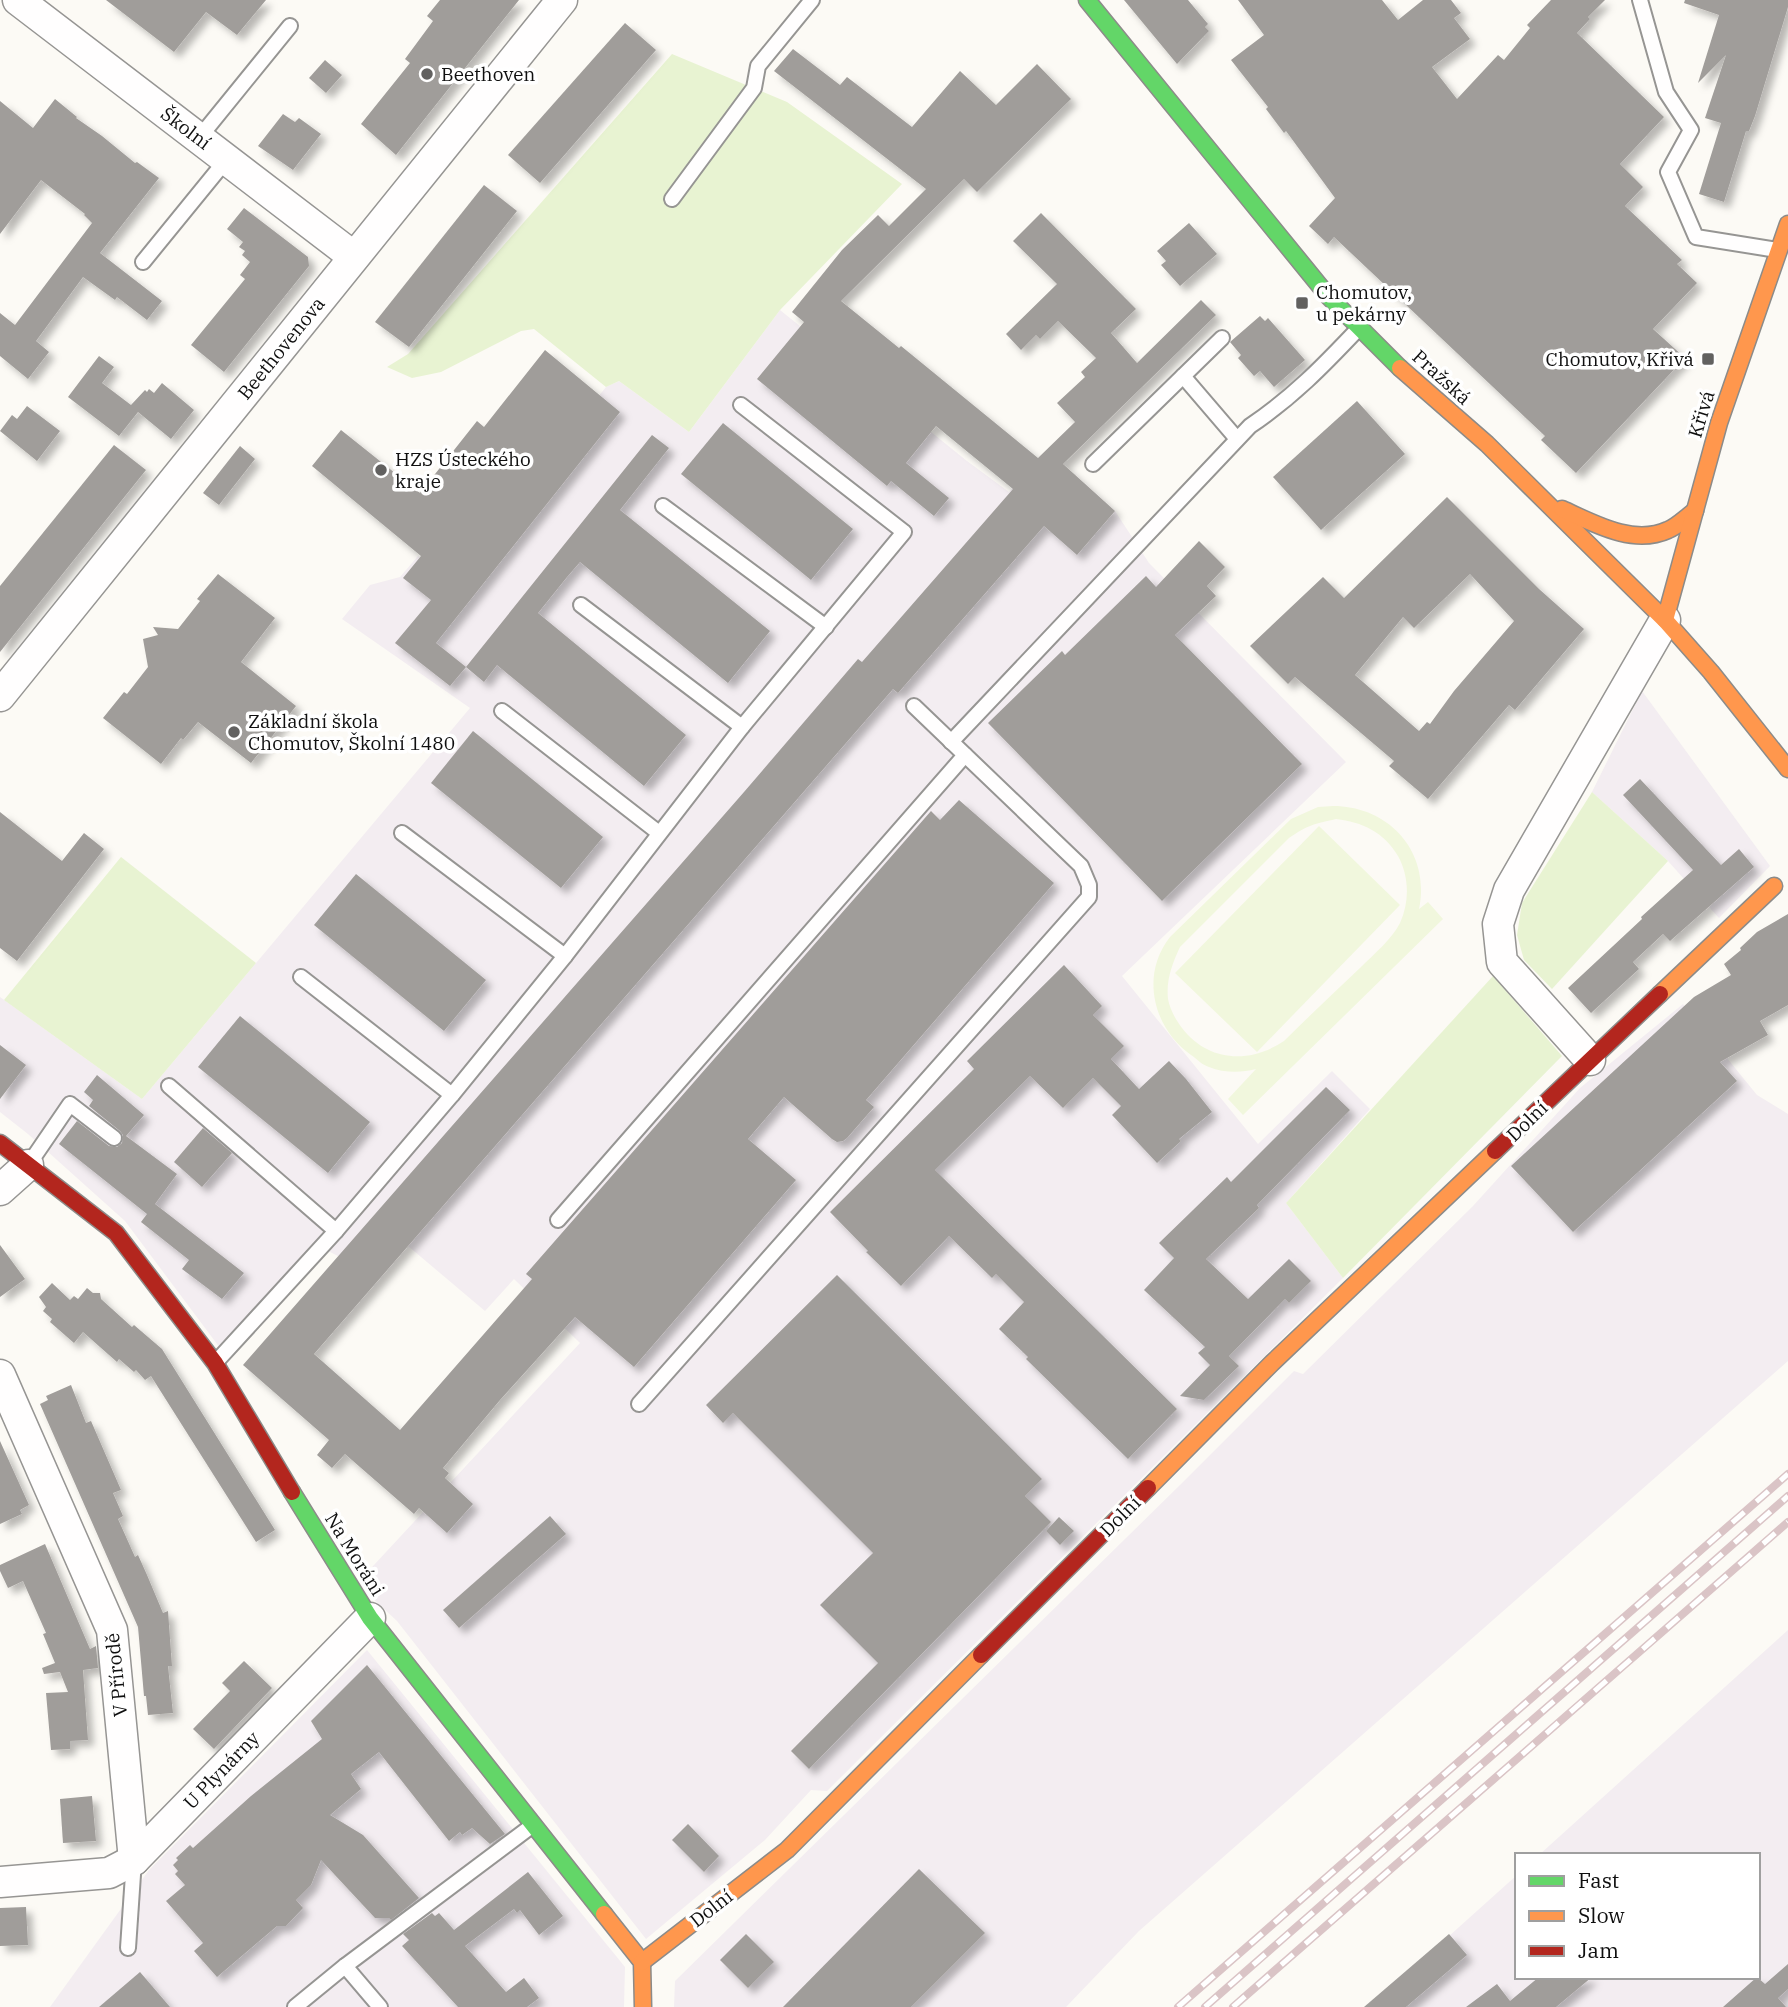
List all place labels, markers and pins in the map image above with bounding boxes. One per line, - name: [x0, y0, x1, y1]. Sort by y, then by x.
- place label: Beethoven: [441, 62, 535, 86]
- marker: Beethoven: [419, 66, 435, 82]
- place label: Chomutov, u pekárny: [1316, 280, 1412, 326]
- marker: Chomutov, u pekárny: [1294, 295, 1310, 311]
- place label: Chomutov, Křivá: [1546, 347, 1694, 371]
- marker: Chomutov, Křivá: [1700, 351, 1716, 367]
- place label: HZS Ústeckého kraje: [395, 447, 531, 493]
- marker: HZS Ústeckého kraje: [373, 462, 389, 478]
- place label: Základní škola Chomutov, Školní 1480: [248, 709, 455, 755]
- marker: Základní škola Chomutov, Školní 1480: [226, 724, 242, 740]

